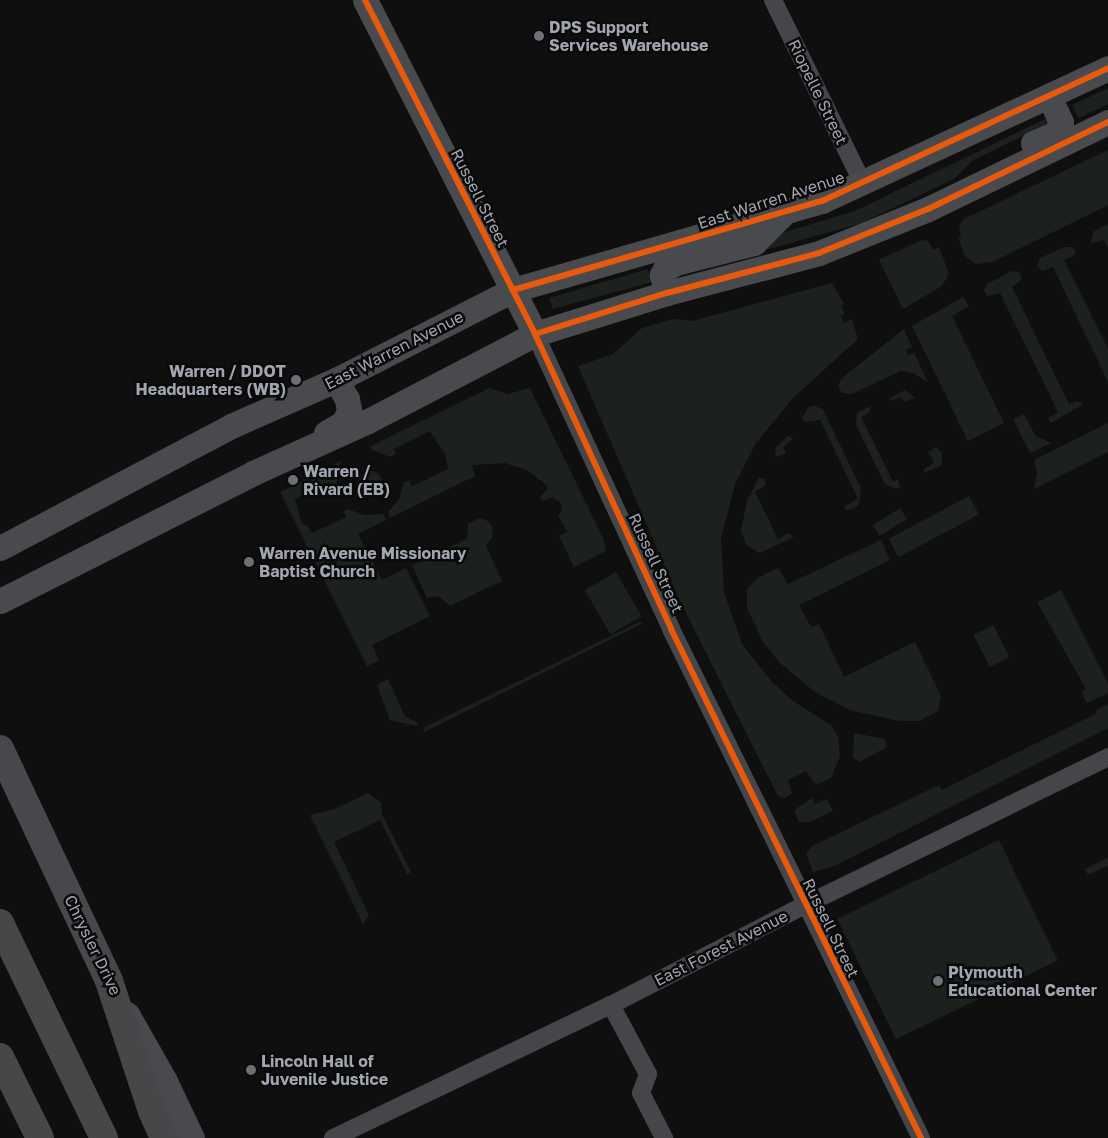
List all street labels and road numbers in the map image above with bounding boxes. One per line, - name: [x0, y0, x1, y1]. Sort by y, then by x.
- street label: Riopelle Street: [784, 36, 852, 148]
- street label: Russell Street: [447, 145, 513, 251]
- street label: East Warren Avenue: [695, 167, 847, 233]
- street label: East Warren Avenue: [321, 307, 467, 393]
- street label: Russell Street: [624, 510, 688, 616]
- street label: Russell Street: [799, 875, 863, 981]
- street label: Chrysler Drive: [60, 892, 126, 998]
- street label: East Forest Avenue: [651, 906, 791, 990]

